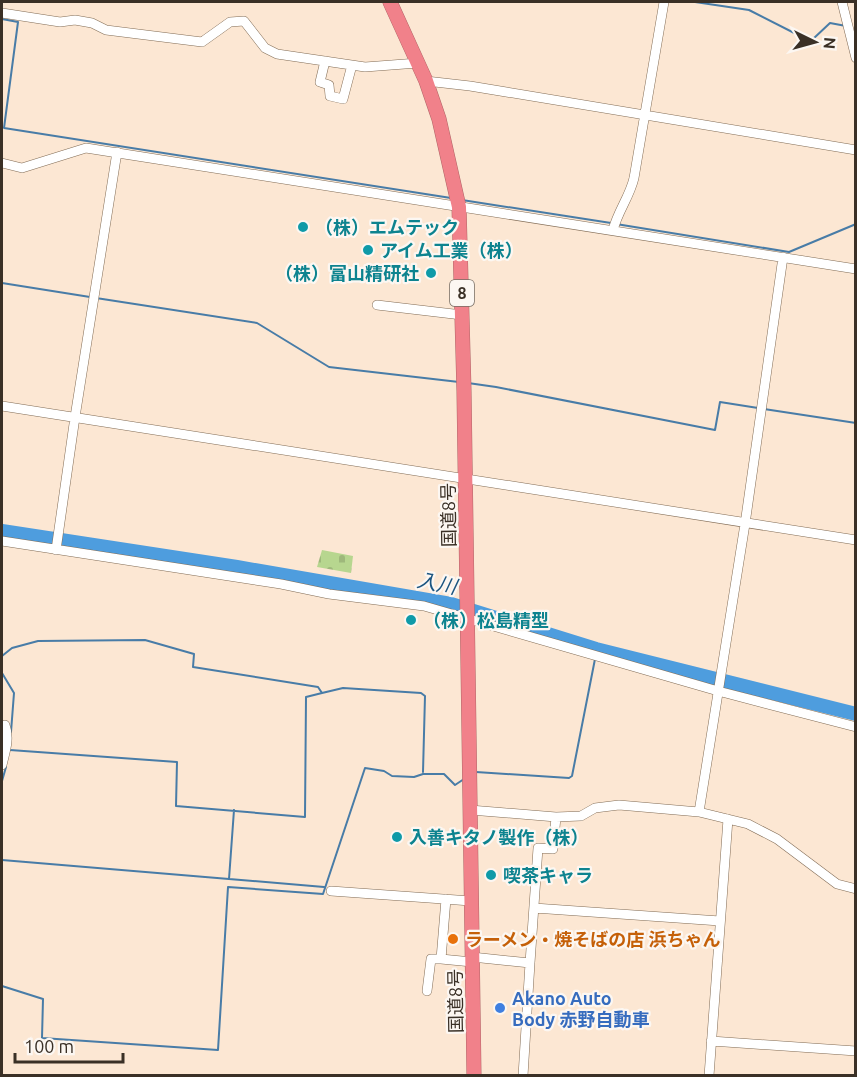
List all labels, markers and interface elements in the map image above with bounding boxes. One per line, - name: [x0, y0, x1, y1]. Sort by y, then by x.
- north arrow: [785, 12, 845, 72]
- text: N: [820, 37, 839, 50]
- place label: （株）エムテック: [315, 217, 459, 237]
- marker: （株）エムテック: [296, 220, 310, 234]
- place label: アイム工業（株）: [380, 240, 523, 260]
- marker: アイム工業（株）: [361, 243, 375, 257]
- place label: （株）富山精研社: [275, 263, 419, 283]
- marker: （株）富山精研社: [424, 266, 438, 280]
- road number: 8: [450, 280, 474, 306]
- street label: 国道8号: [437, 483, 459, 547]
- water label: 入川: [415, 568, 461, 598]
- place label: （株）松島精型: [423, 610, 549, 630]
- marker: （株）松島精型: [404, 613, 418, 627]
- place label: 入善キタノ製作（株）: [409, 827, 588, 847]
- marker: 入善キタノ製作（株）: [390, 830, 404, 844]
- place label: 喫茶キャラ: [503, 865, 593, 885]
- marker: 喫茶キャラ: [484, 868, 498, 882]
- place label: ラーメン・焼そばの店 浜ちゃん: [465, 929, 721, 949]
- marker: ラーメン・焼そばの店 浜ちゃん: [446, 932, 460, 946]
- street label: 国道8号: [444, 969, 466, 1033]
- place label: Akano Auto Body 赤野自動車: [512, 988, 649, 1029]
- marker: Akano Auto Body 赤野自動車: [493, 1001, 507, 1015]
- scale bar: [15, 1026, 123, 1064]
- text: 100 m: [24, 1036, 74, 1056]

